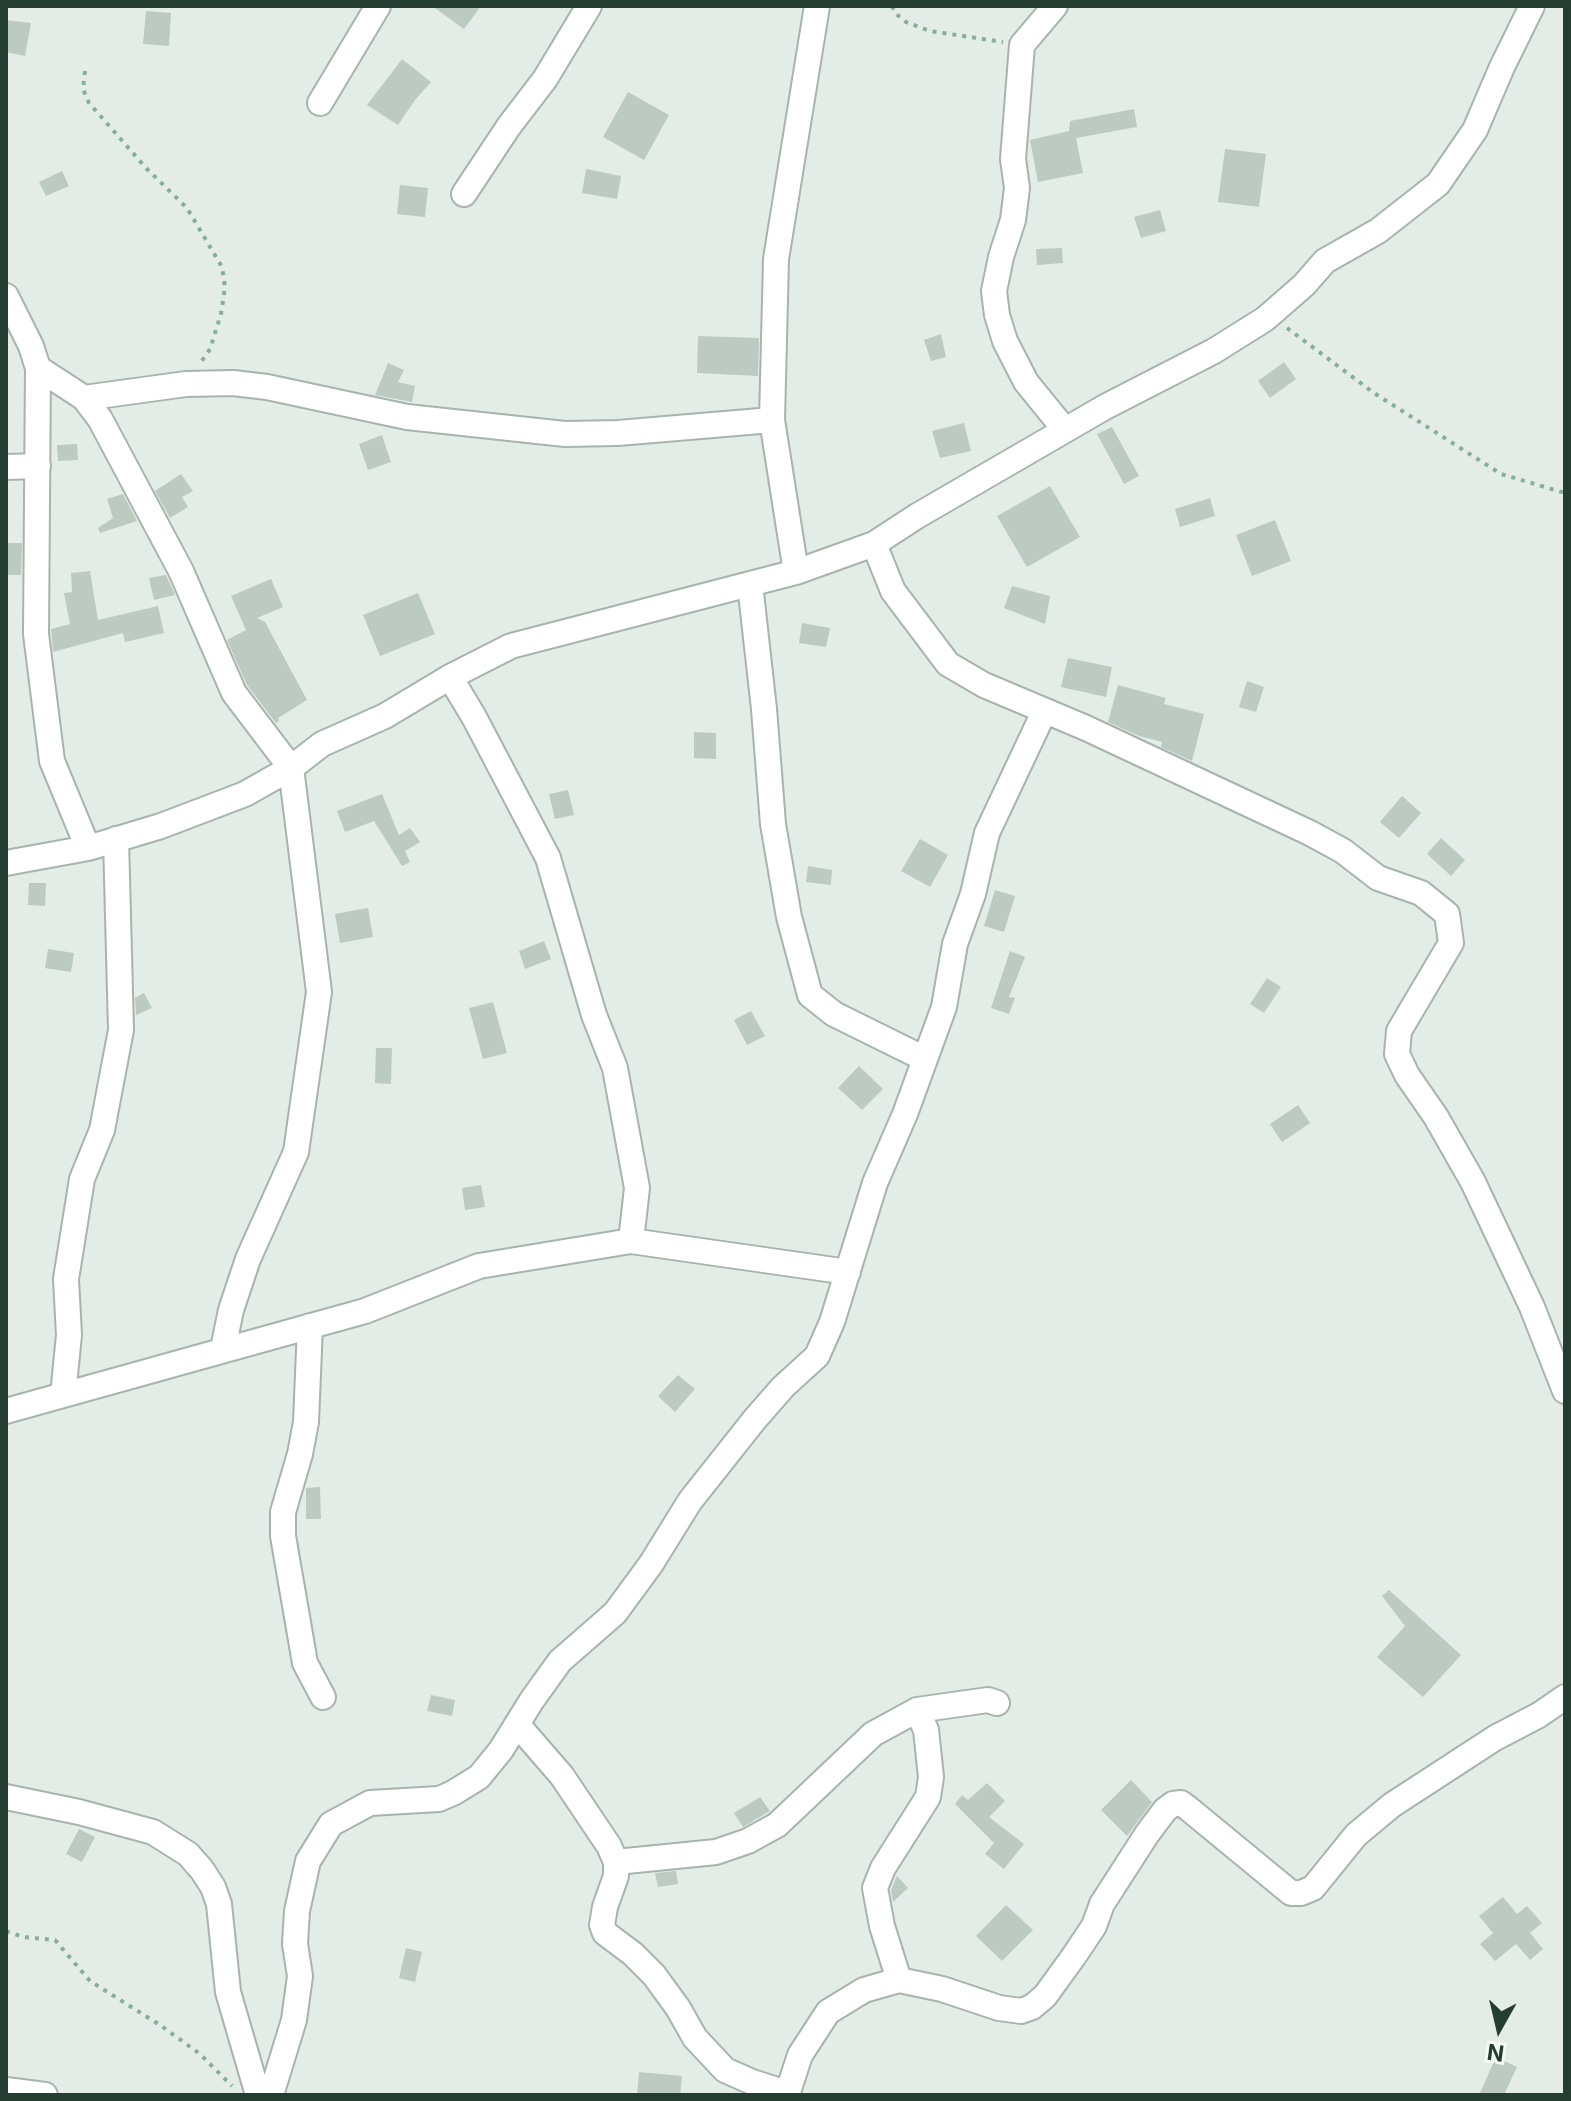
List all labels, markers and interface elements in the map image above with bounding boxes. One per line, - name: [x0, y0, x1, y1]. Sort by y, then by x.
- north arrow: [1459, 1989, 1539, 2069]
- text: N: [1486, 2039, 1506, 2067]

